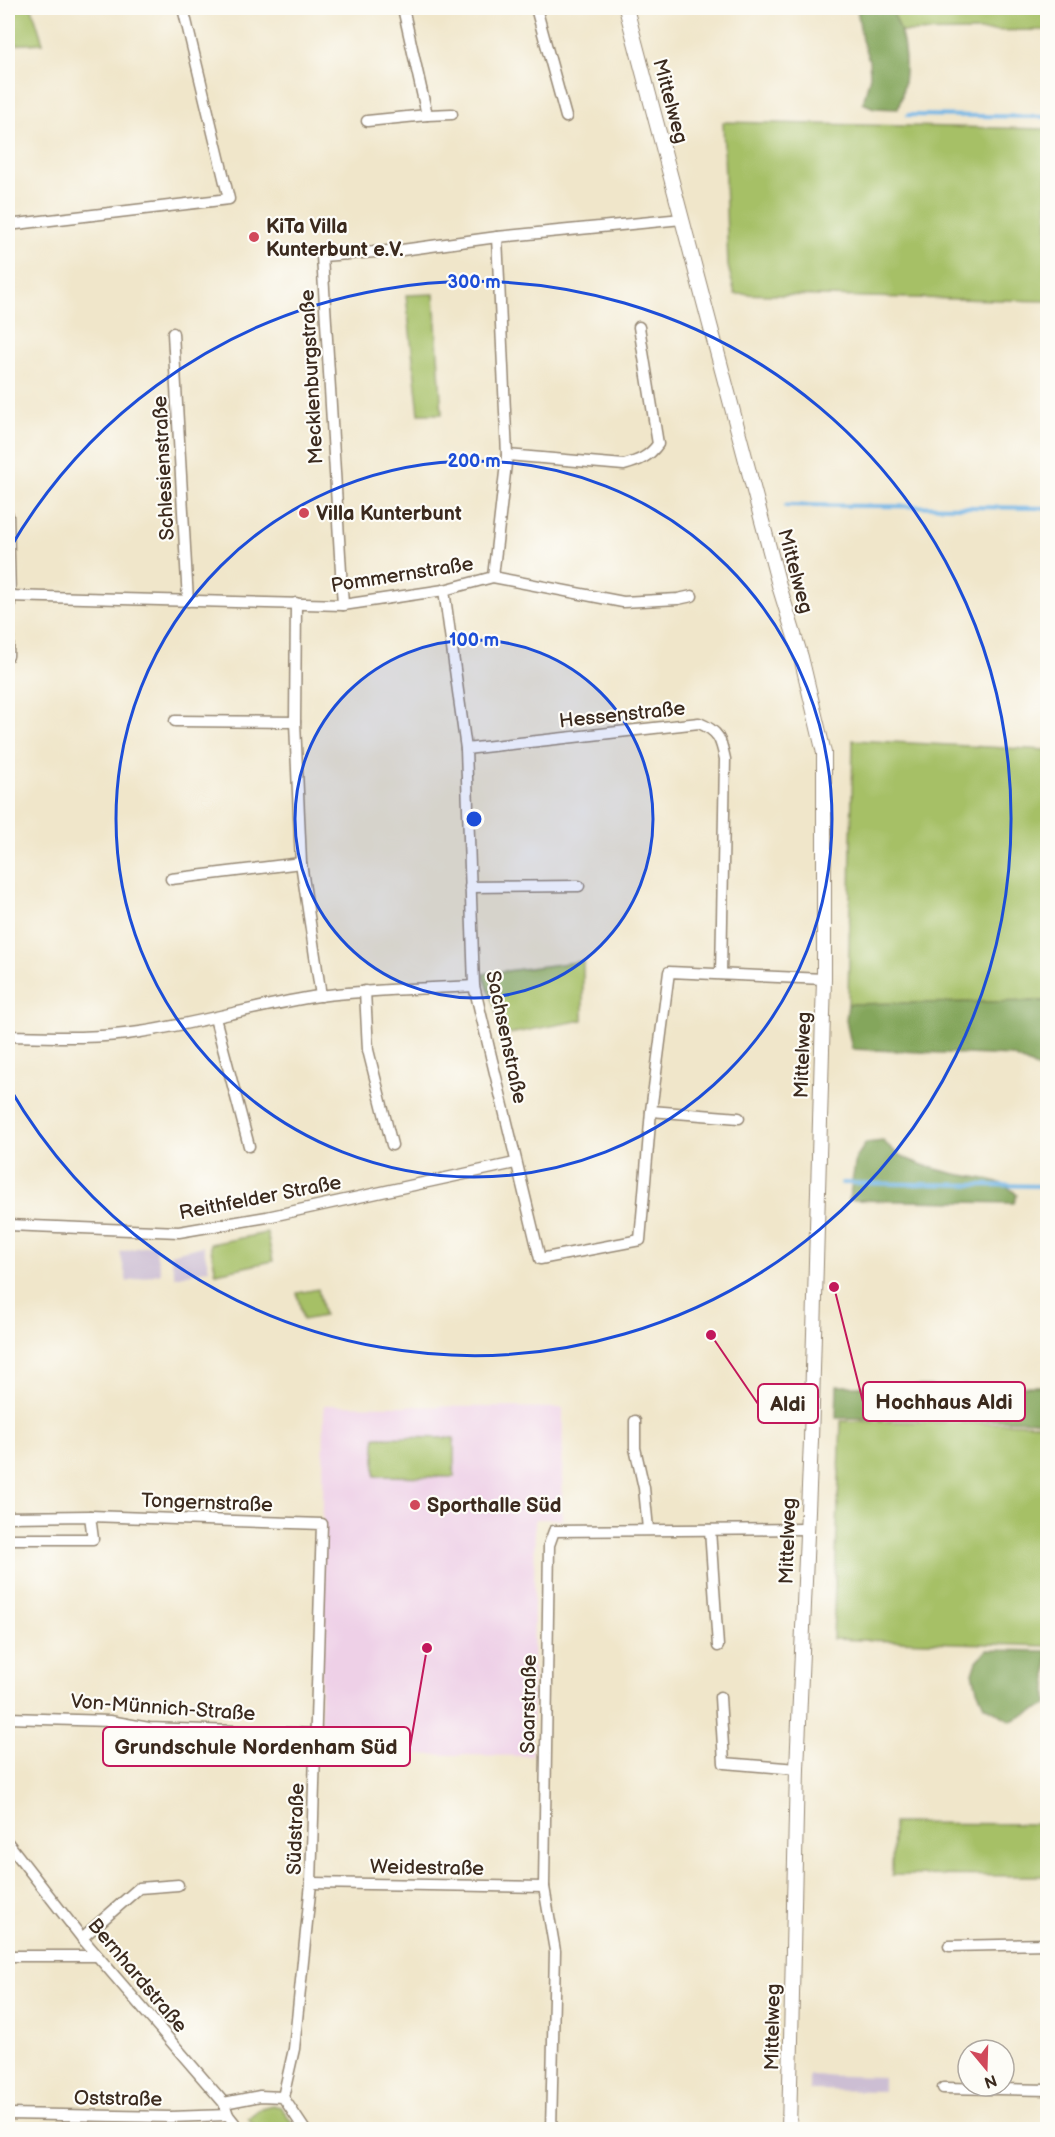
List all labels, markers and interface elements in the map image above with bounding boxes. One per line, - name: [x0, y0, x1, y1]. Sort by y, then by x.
- street label: Mittelweg: [647, 56, 693, 146]
- place label: KiTa Villa Kunterbunt e.V.: [266, 215, 404, 262]
- marker: KiTa Villa Kunterbunt e.V.: [247, 230, 261, 244]
- text: 300 m: [447, 272, 501, 293]
- street label: Mecklenburgstraße: [295, 289, 329, 465]
- street label: Schlesienstraße: [148, 395, 180, 541]
- text: 200 m: [447, 451, 501, 472]
- place label: Villa Kunterbunt: [316, 502, 462, 526]
- marker: Villa Kunterbunt: [297, 506, 311, 520]
- street label: Mittelweg: [772, 526, 818, 616]
- street label: Pommernstraße: [329, 552, 475, 598]
- text: 100 m: [449, 630, 499, 651]
- street label: Hessenstraße: [558, 696, 686, 734]
- centre of rings: [464, 809, 484, 829]
- street label: Sachsenstraße: [480, 969, 532, 1106]
- street label: Mittelweg: [789, 1011, 817, 1099]
- street label: Reithfelder Straße: [177, 1170, 343, 1225]
- callout: Hochhaus Aldi: [863, 1382, 1025, 1421]
- callout: Aldi: [758, 1384, 818, 1423]
- text: Hochhaus Aldi: [875, 1390, 1013, 1415]
- text: Aldi: [769, 1392, 806, 1417]
- street label: Tongernstraße: [141, 1489, 273, 1517]
- place label: Sporthalle Süd: [427, 1494, 561, 1518]
- street label: Mittelweg: [774, 1497, 802, 1585]
- marker: Sporthalle Süd: [408, 1498, 422, 1512]
- street label: Saarstraße: [516, 1654, 542, 1754]
- street label: Von-Münnich-Straße: [70, 1690, 256, 1726]
- callout: Grundschule Nordenham Süd: [103, 1727, 410, 1766]
- text: Grundschule Nordenham Süd: [114, 1735, 398, 1760]
- street label: Südstraße: [282, 1782, 310, 1875]
- street label: Weidestraße: [370, 1855, 484, 1881]
- street label: Bernhardstraße: [82, 1914, 192, 2038]
- street label: Mittelweg: [760, 1984, 786, 2071]
- north arrow: [956, 2038, 1016, 2098]
- text: N: [982, 2070, 999, 2092]
- street label: Oststraße: [74, 2086, 162, 2112]

